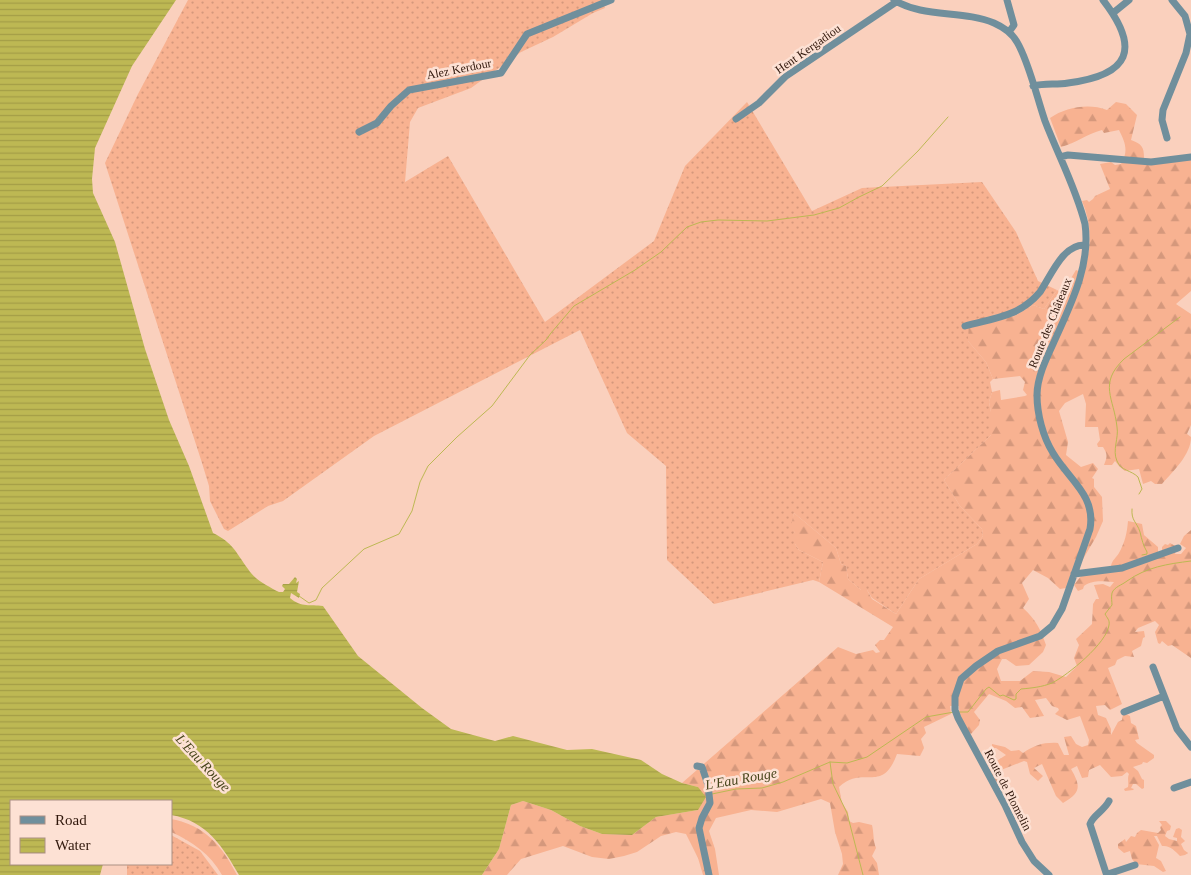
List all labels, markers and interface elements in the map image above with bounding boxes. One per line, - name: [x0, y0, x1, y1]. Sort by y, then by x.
- street label: Hent Kergadiou: [773, 21, 843, 77]
- street label: Alez Kerdour: [425, 56, 493, 82]
- street label: Route des Châteaux: [1026, 276, 1074, 370]
- water label: L'Eau Rouge: [172, 731, 233, 795]
- street label: Route de Plomelin: [981, 747, 1035, 833]
- water label: L'Eau Rouge: [703, 765, 778, 793]
- legend: [10, 800, 172, 865]
- text: Road: [55, 812, 87, 828]
- text: Water: [55, 837, 90, 853]

